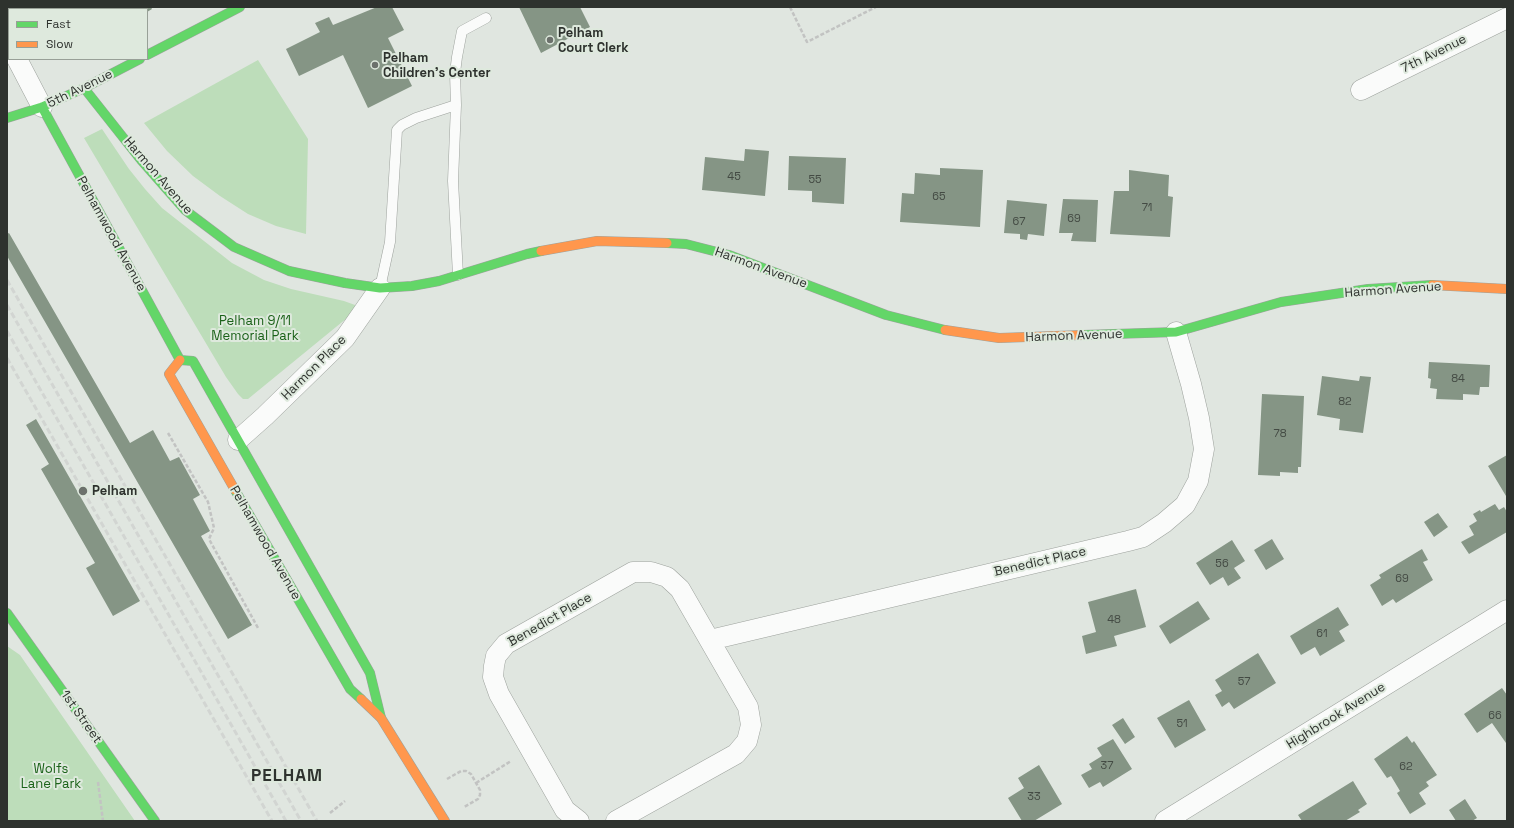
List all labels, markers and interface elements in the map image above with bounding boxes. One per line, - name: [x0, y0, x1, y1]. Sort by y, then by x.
- legend: [8, 8, 148, 60]
- text: Fast: [46, 16, 71, 32]
- place label: Pelham Court Clerk: [558, 25, 629, 56]
- street label: 7th Avenue: [1399, 32, 1469, 76]
- marker: Pelham Court Clerk: [545, 35, 555, 45]
- text: Slow: [46, 36, 73, 52]
- place label: Pelham Children's Center: [383, 50, 491, 81]
- marker: Pelham Children's Center: [370, 60, 380, 70]
- street label: 5th Avenue: [45, 66, 115, 112]
- street label: Harmon Avenue: [120, 134, 196, 218]
- house number: 45: [727, 170, 741, 184]
- house number: 55: [808, 173, 822, 187]
- street label: Pelhamwood Avenue: [73, 174, 149, 294]
- house number: 65: [932, 190, 946, 204]
- house number: 71: [1142, 201, 1152, 215]
- house number: 69: [1067, 212, 1081, 226]
- house number: 67: [1013, 215, 1025, 229]
- street label: Harmon Avenue: [713, 244, 809, 292]
- street label: Harmon Avenue: [1344, 279, 1442, 301]
- park label: Pelham 9/11 Memorial Park: [211, 313, 299, 344]
- street label: Harmon Avenue: [1025, 327, 1123, 345]
- street label: Harmon Place: [278, 332, 350, 404]
- house number: 84: [1451, 372, 1465, 386]
- house number: 82: [1338, 395, 1352, 409]
- house number: 78: [1273, 427, 1287, 441]
- place label: Pelham: [92, 483, 137, 499]
- street label: Pelhamwood Avenue: [226, 483, 304, 603]
- marker: Pelham: [77, 485, 89, 497]
- street label: Benedict Place: [992, 544, 1088, 580]
- house number: 56: [1215, 557, 1229, 571]
- house number: 69: [1395, 572, 1409, 586]
- street label: Benedict Place: [505, 590, 595, 650]
- house number: 48: [1107, 613, 1121, 627]
- house number: 61: [1316, 627, 1328, 641]
- house number: 57: [1238, 675, 1250, 689]
- street label: Highbrook Avenue: [1284, 679, 1388, 753]
- street label: 1st Street: [57, 687, 105, 747]
- house number: 66: [1488, 709, 1502, 723]
- house number: 51: [1176, 717, 1188, 731]
- house number: 37: [1101, 759, 1113, 773]
- house number: 62: [1399, 760, 1413, 774]
- park label: Wolfs Lane Park: [21, 761, 81, 792]
- district label: PELHAM: [251, 766, 323, 786]
- house number: 33: [1027, 790, 1041, 804]

